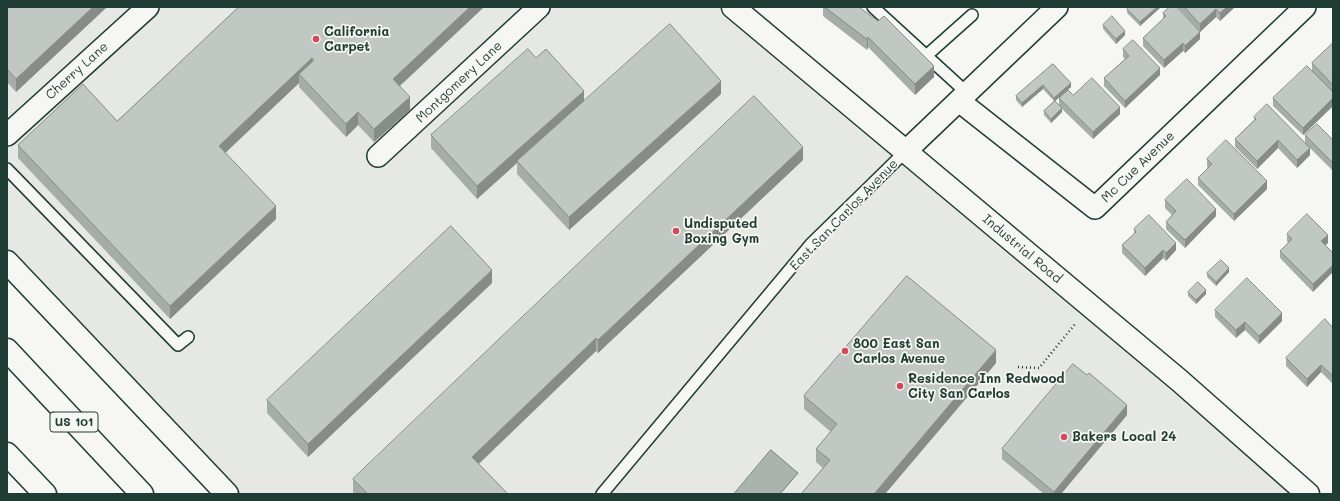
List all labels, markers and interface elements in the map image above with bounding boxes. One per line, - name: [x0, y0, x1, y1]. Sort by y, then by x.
- place label: California Carpet: [324, 24, 390, 55]
- marker: California Carpet: [311, 34, 321, 44]
- street label: Montgomery Lane: [413, 38, 505, 126]
- street label: Cherry Lane: [42, 39, 112, 103]
- street label: Mc Cue Avenue: [1098, 128, 1178, 206]
- street label: East San Carlos Avenue: [787, 156, 901, 274]
- street label: Industrial Road: [979, 211, 1065, 287]
- place label: Undisputed Boxing Gym: [684, 216, 759, 247]
- marker: Undisputed Boxing Gym: [671, 226, 681, 236]
- place label: 800 East San Carlos Avenue: [853, 336, 945, 367]
- marker: 800 East San Carlos Avenue: [840, 346, 850, 356]
- place label: Residence Inn Redwood City San Carlos: [908, 371, 1065, 402]
- marker: Residence Inn Redwood City San Carlos: [895, 381, 905, 391]
- road number: US 101: [50, 412, 98, 432]
- place label: Bakers Local 24: [1072, 429, 1176, 445]
- marker: Bakers Local 24: [1059, 432, 1069, 442]

